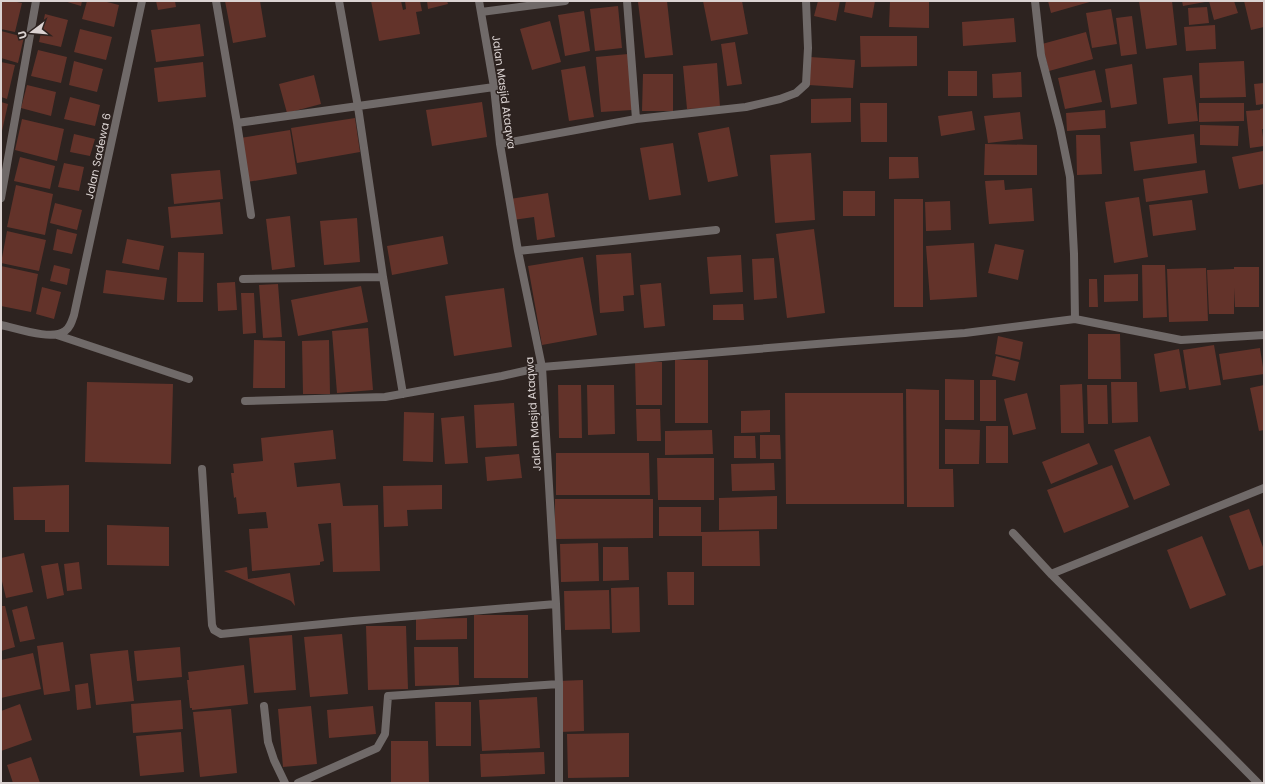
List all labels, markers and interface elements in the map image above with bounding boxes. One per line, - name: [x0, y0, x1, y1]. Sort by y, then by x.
- north arrow: [12, 12, 52, 52]
- text: U: [14, 29, 31, 41]
- street label: Jalan Masjid Ataqwa: [488, 34, 520, 150]
- street label: Jalan Sadewa 6: [81, 111, 115, 201]
- street label: Jalan Masjid Ataqwa: [521, 356, 545, 472]

